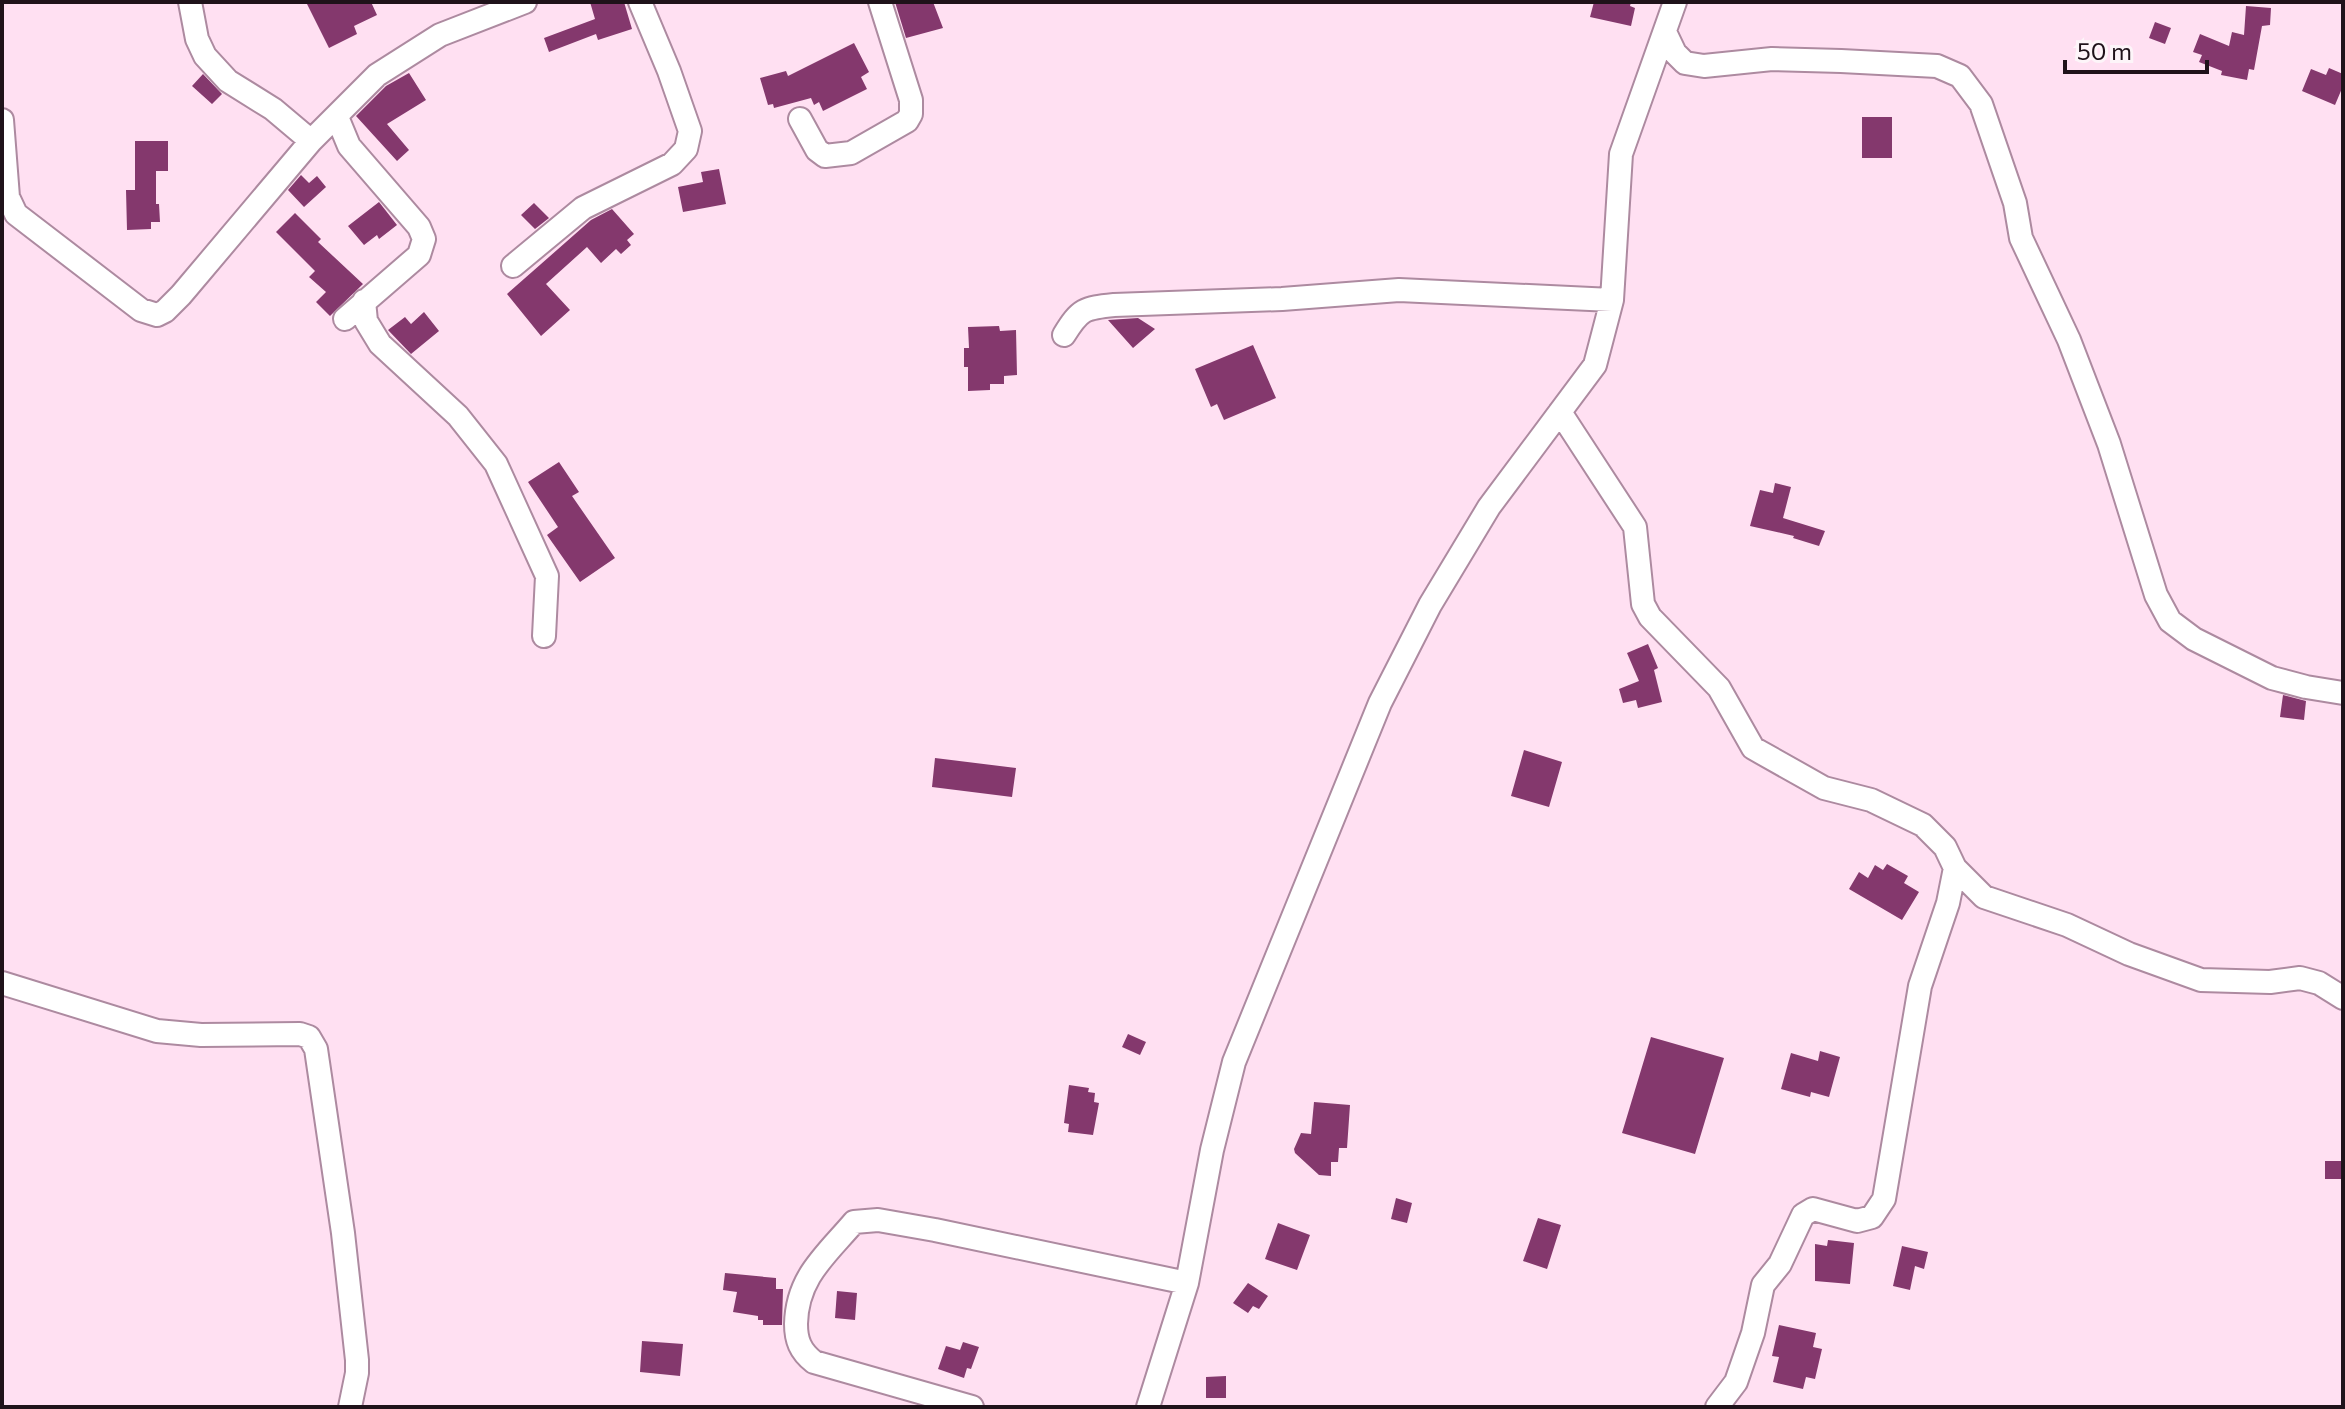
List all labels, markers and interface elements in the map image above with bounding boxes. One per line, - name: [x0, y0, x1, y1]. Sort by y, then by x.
- scale bar: [2065, 24, 2207, 74]
- text: 50 m: [2077, 36, 2132, 65]

